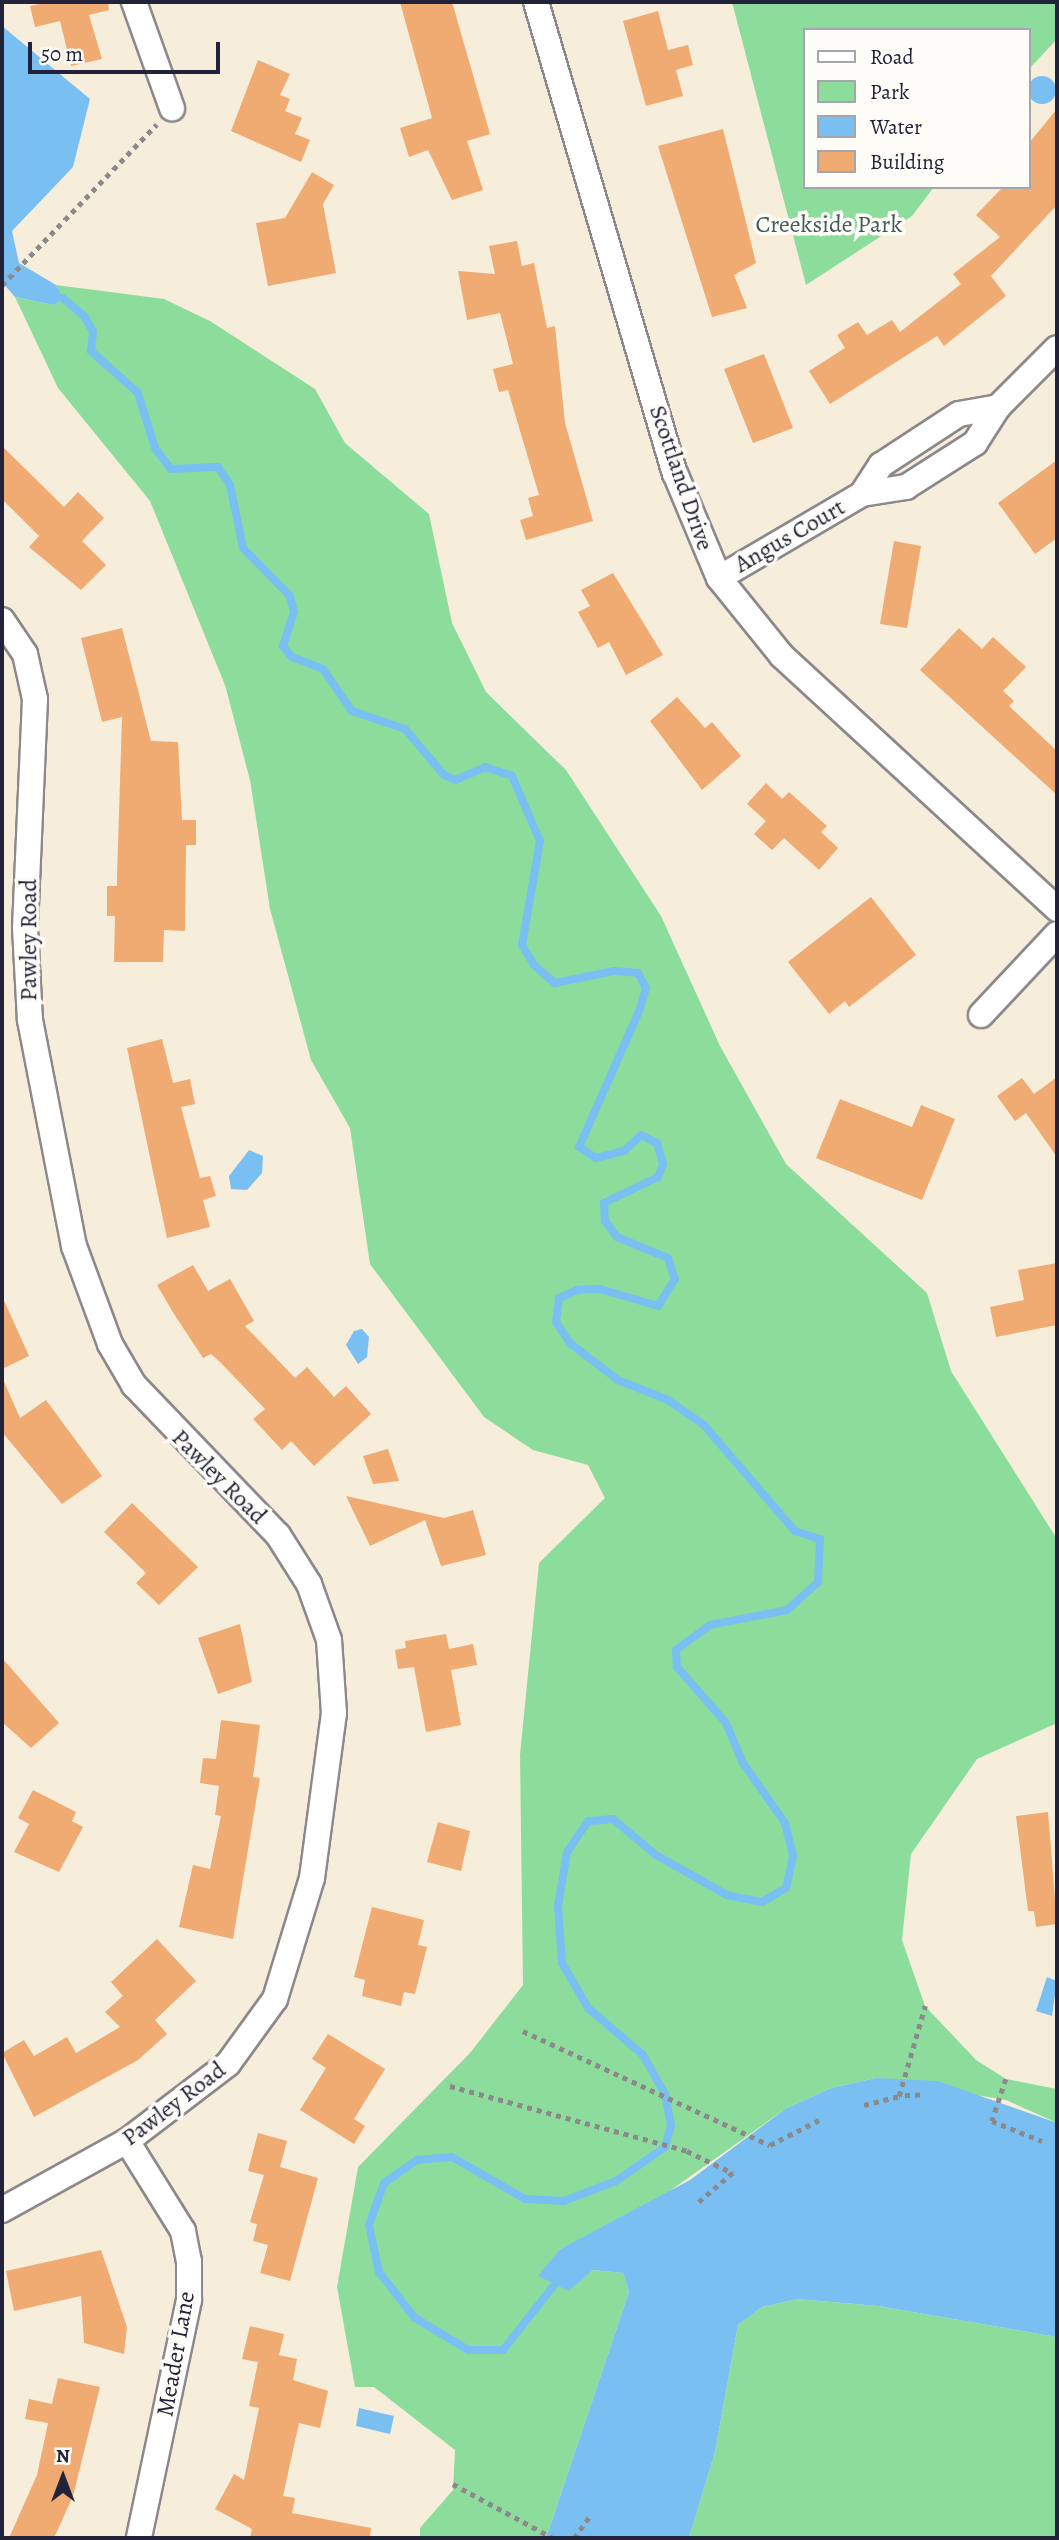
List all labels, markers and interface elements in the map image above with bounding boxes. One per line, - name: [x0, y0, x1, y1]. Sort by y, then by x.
- scale bar: [32, 28, 224, 72]
- legend: [804, 28, 1031, 189]
- text: 50 m: [41, 40, 83, 68]
- text: Road: [870, 43, 914, 71]
- text: Park: [870, 78, 909, 106]
- text: Water: [870, 113, 922, 141]
- text: Building: [870, 148, 944, 176]
- park label: Creekside Park: [756, 211, 902, 239]
- street label: Scottland Drive: [643, 402, 719, 554]
- street label: Angus Court: [730, 493, 850, 579]
- street label: Pawley Road: [15, 879, 43, 1001]
- street label: Pawley Road: [166, 1424, 272, 1530]
- street label: Pawley Road: [116, 2056, 232, 2152]
- street label: Meader Lane: [151, 2289, 201, 2419]
- north arrow: [28, 2442, 98, 2512]
- text: N: [56, 2443, 70, 2469]

